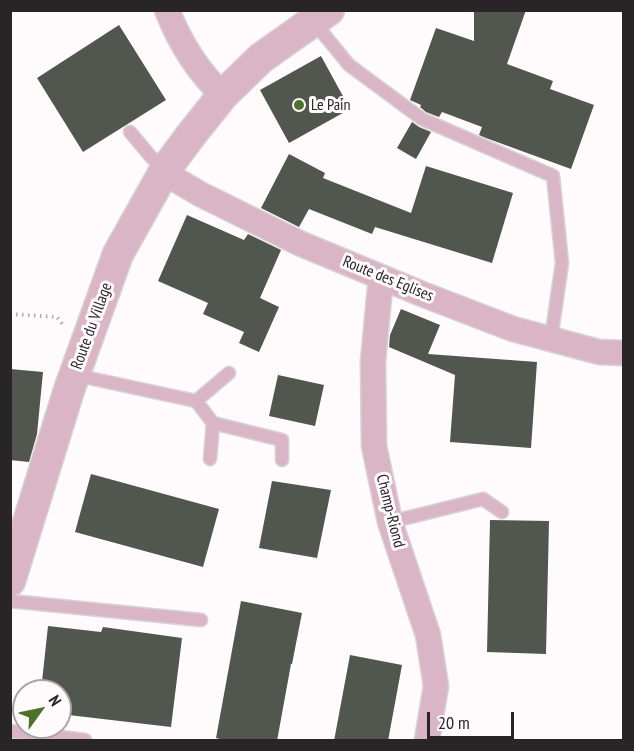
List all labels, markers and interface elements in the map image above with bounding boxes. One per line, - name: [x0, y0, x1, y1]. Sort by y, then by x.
- place label: Le Pain: [311, 95, 351, 115]
- marker: Le Pain: [292, 98, 306, 112]
- street label: Route des Eglises: [340, 252, 436, 306]
- street label: Route du Village: [67, 280, 117, 372]
- street label: Champ-Riond: [372, 472, 408, 550]
- north arrow: [12, 679, 72, 739]
- text: N: [45, 691, 66, 709]
- scale bar: [430, 700, 517, 738]
- text: 20 m: [438, 711, 470, 734]

